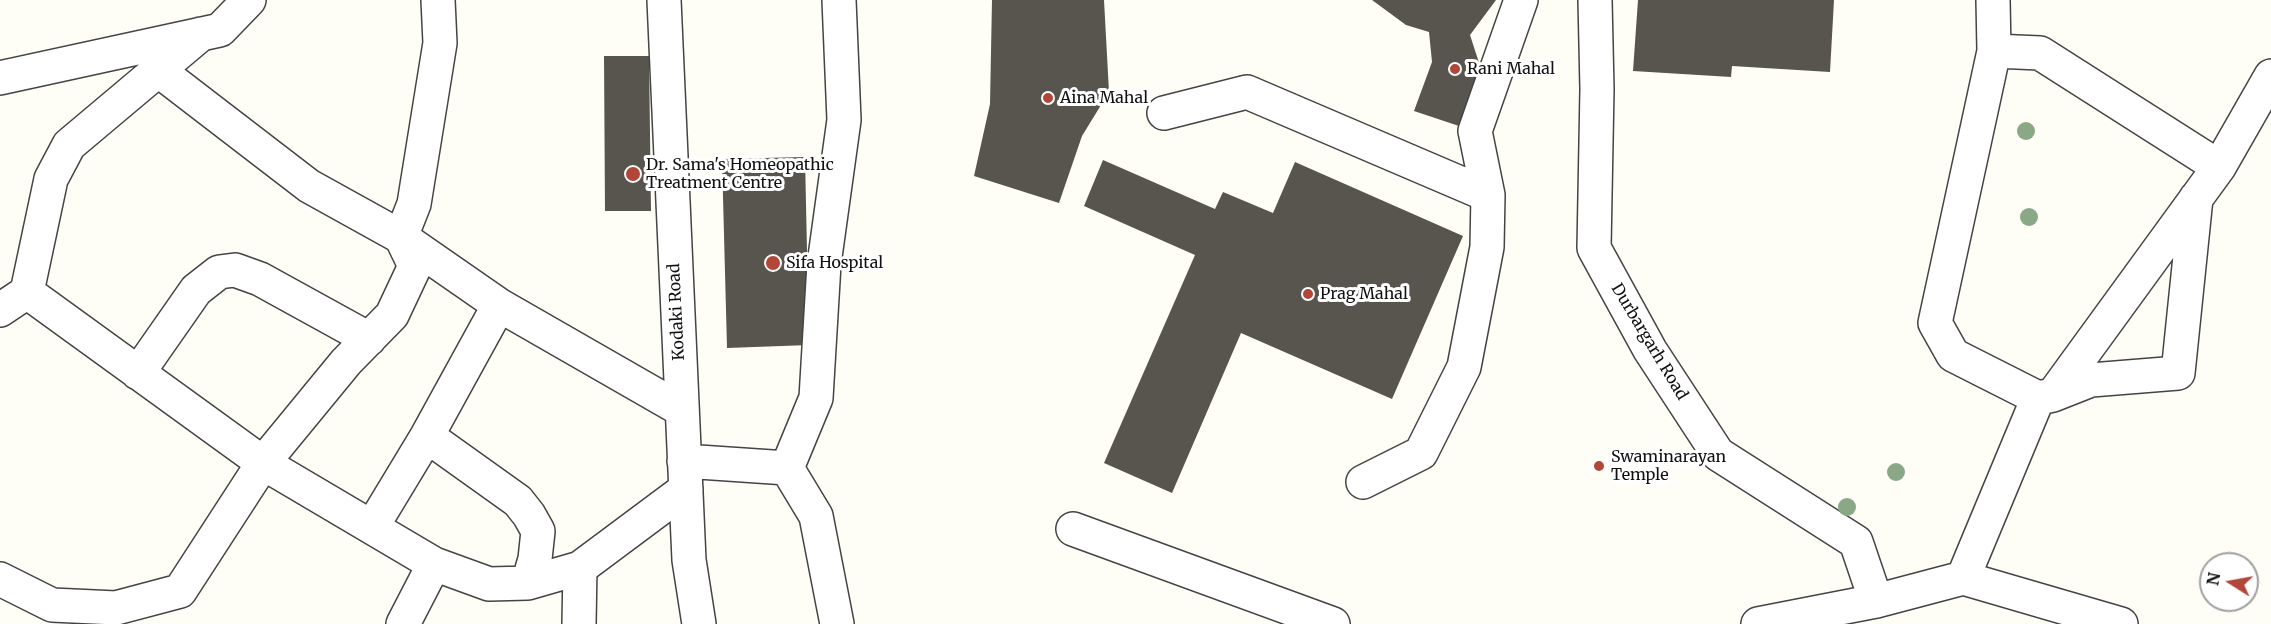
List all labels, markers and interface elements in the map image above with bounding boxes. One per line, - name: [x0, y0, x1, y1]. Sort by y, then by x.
- place label: Rani Mahal: [1467, 59, 1555, 79]
- marker: Rani Mahal: [1448, 62, 1462, 76]
- place label: Aina Mahal: [1060, 88, 1148, 108]
- marker: Aina Mahal: [1041, 91, 1055, 105]
- place label: Dr. Sama's Homeopathic Treatment Centre: [646, 155, 834, 193]
- marker: Dr. Sama's Homeopathic Treatment Centre: [624, 165, 642, 183]
- place label: Sifa Hospital: [786, 253, 883, 273]
- marker: Sifa Hospital: [764, 254, 782, 272]
- street label: Kodaki Road: [665, 263, 689, 361]
- street label: Durbargarh Road: [1607, 280, 1691, 404]
- place label: Prag Mahal: [1320, 284, 1408, 304]
- marker: Prag Mahal: [1301, 287, 1315, 301]
- place label: Swaminarayan Temple: [1611, 447, 1726, 485]
- marker: Swaminarayan Temple: [1592, 459, 1606, 473]
- north arrow: [2199, 552, 2259, 612]
- text: N: [2202, 571, 2224, 587]

